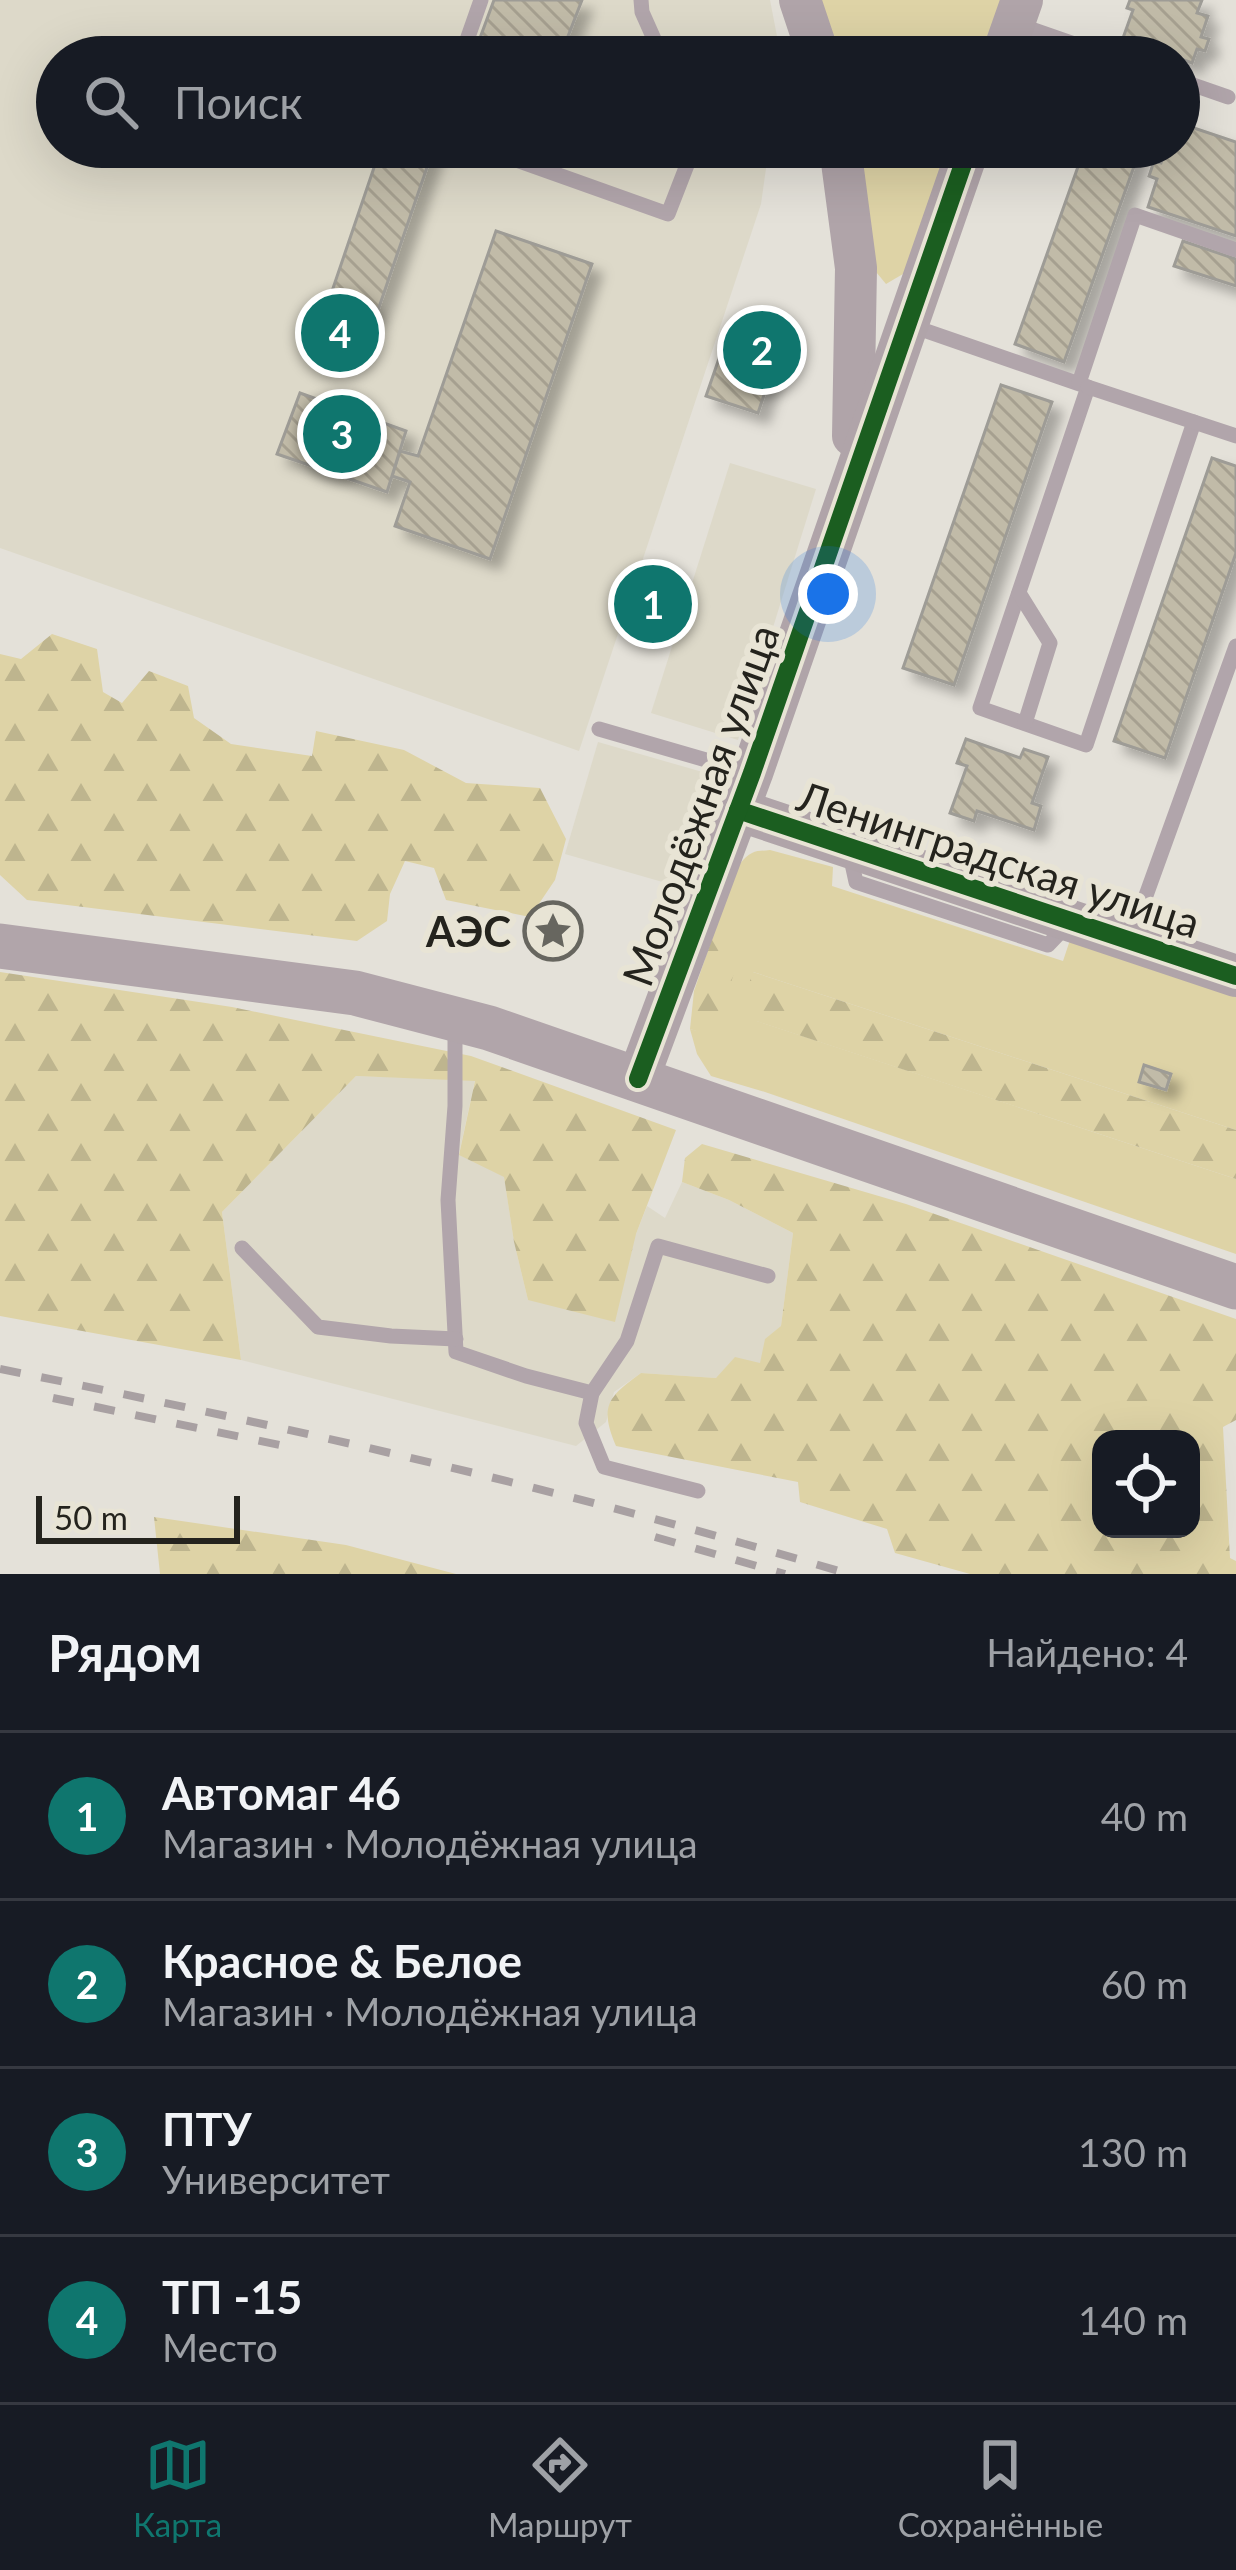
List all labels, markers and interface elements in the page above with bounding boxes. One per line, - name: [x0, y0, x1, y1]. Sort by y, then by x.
- search box: [36, 36, 1200, 168]
- icon: search: [78, 69, 144, 135]
- text: Поиск: [174, 75, 303, 129]
- pin: 4: [301, 288, 379, 378]
- pin: 2: [723, 305, 801, 395]
- pin: 3: [303, 389, 381, 479]
- pin: 1: [614, 559, 692, 649]
- your location: [798, 564, 858, 624]
- street label: Молодёжная улица: [611, 618, 789, 992]
- street label: Ленинградская улица: [791, 770, 1206, 948]
- place icon: АЭС: [522, 900, 584, 962]
- place label: АЭС: [425, 906, 511, 956]
- map controls: [1092, 1430, 1200, 1538]
- button: locate: [1092, 1430, 1200, 1538]
- scale bar: [36, 1490, 240, 1543]
- text: 50 m: [54, 1497, 128, 1537]
- text: Рядом: [48, 1622, 202, 1683]
- text: Найдено: 4: [986, 1629, 1188, 1675]
- text: Автомаг 46: [162, 1766, 401, 1820]
- text: 1: [76, 1793, 98, 1839]
- text: 40 m: [1101, 1793, 1188, 1839]
- text: Магазин · Молодёжная улица: [162, 1820, 698, 1866]
- text: Красное & Белое: [162, 1934, 522, 1988]
- text: 2: [76, 1961, 98, 2007]
- text: 60 m: [1101, 1961, 1188, 2007]
- text: Магазин · Молодёжная улица: [162, 1988, 698, 2034]
- text: ПТУ: [162, 2102, 252, 2156]
- text: 3: [76, 2129, 98, 2175]
- text: 130 m: [1078, 2129, 1188, 2175]
- text: Университет: [162, 2156, 390, 2202]
- text: ТП -15: [162, 2270, 302, 2324]
- text: 4: [76, 2297, 98, 2343]
- text: 140 m: [1078, 2297, 1188, 2343]
- text: Место: [162, 2324, 278, 2370]
- tab: Карта: [133, 2432, 222, 2544]
- tab: Маршрут: [488, 2432, 632, 2544]
- tab: Сохранённые: [898, 2432, 1103, 2544]

